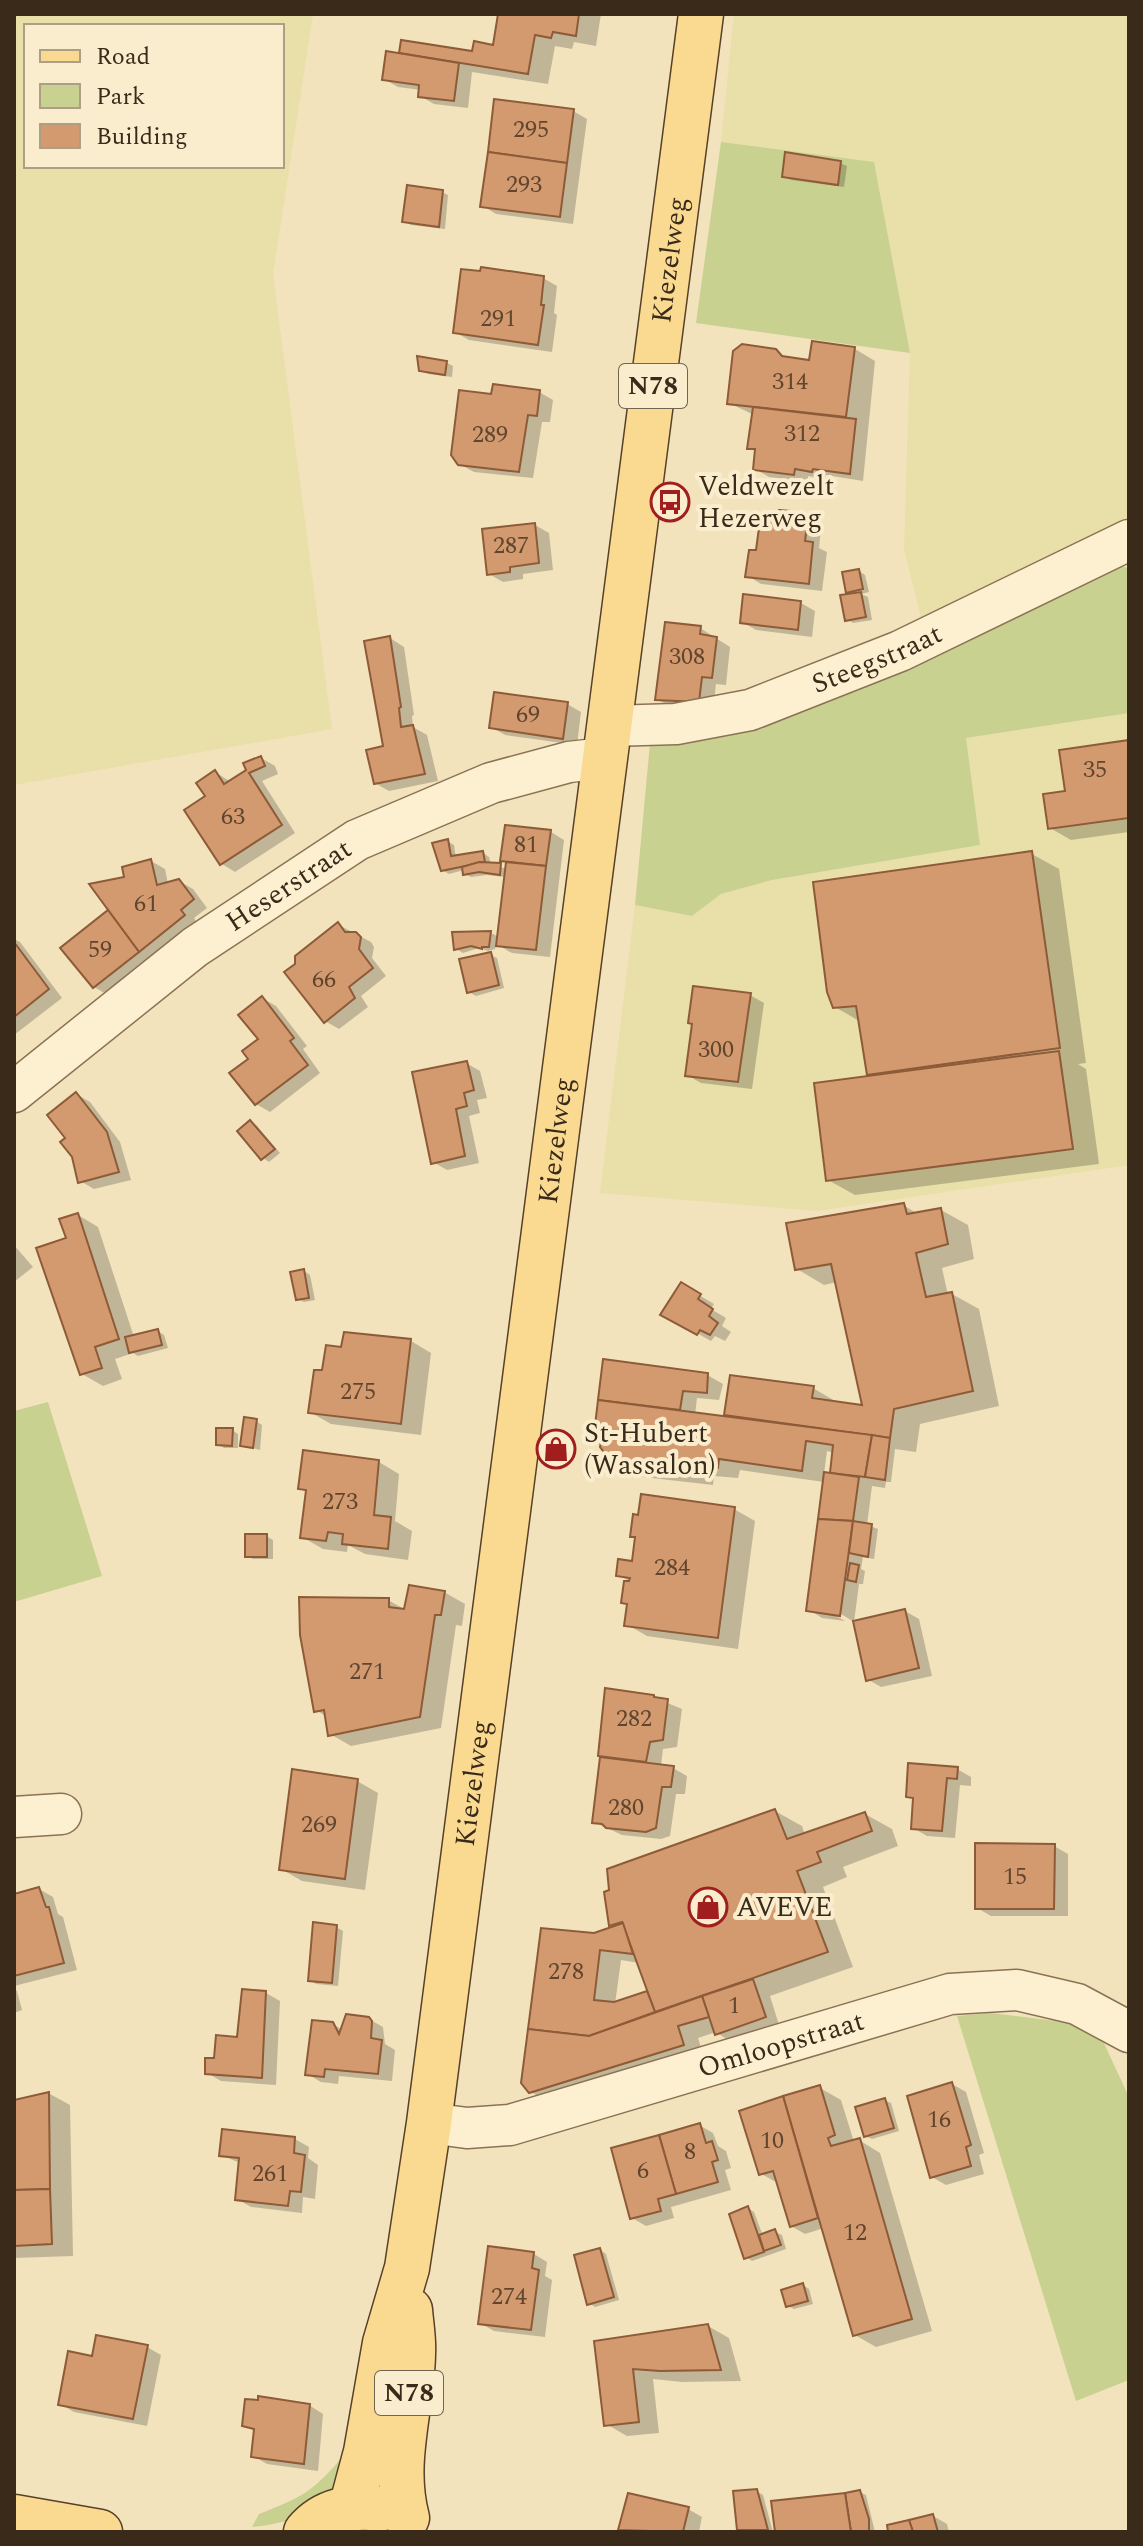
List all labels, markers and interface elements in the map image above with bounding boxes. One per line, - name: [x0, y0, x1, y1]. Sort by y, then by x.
- legend: [24, 24, 284, 168]
- text: Road: [96, 39, 150, 75]
- text: Park: [96, 79, 146, 115]
- house number: 295: [513, 112, 549, 148]
- text: Building: [96, 119, 188, 155]
- house number: 293: [506, 167, 542, 203]
- street label: Kiezelweg: [640, 194, 699, 326]
- house number: 291: [480, 301, 516, 337]
- road number: N78: [619, 364, 687, 408]
- house number: 314: [772, 364, 808, 400]
- house number: 312: [784, 416, 820, 452]
- house number: 289: [472, 417, 508, 453]
- place label: Veldwezelt Hezerweg: [698, 465, 834, 540]
- bus stop icon: Veldwezelt Hezerweg: [649, 481, 691, 523]
- house number: 287: [493, 528, 529, 564]
- street label: Steegstraat: [805, 612, 949, 705]
- house number: 308: [669, 639, 705, 675]
- house number: 69: [516, 697, 540, 733]
- house number: 35: [1083, 752, 1107, 788]
- house number: 63: [221, 799, 245, 835]
- house number: 81: [514, 827, 538, 863]
- street label: Heserstraat: [217, 828, 360, 943]
- house number: 61: [134, 886, 158, 922]
- house number: 59: [88, 932, 112, 968]
- house number: 66: [312, 962, 336, 998]
- house number: 300: [698, 1032, 734, 1068]
- street label: Kiezelweg: [526, 1075, 585, 1206]
- house number: 275: [340, 1374, 376, 1410]
- place label: St-Hubert (Wassalon): [584, 1412, 715, 1487]
- shop icon: St-Hubert (Wassalon): [535, 1428, 577, 1470]
- house number: 273: [322, 1484, 358, 1520]
- house number: 284: [654, 1550, 690, 1586]
- house number: 271: [349, 1654, 385, 1690]
- house number: 282: [616, 1701, 652, 1737]
- street label: Kiezelweg: [443, 1717, 502, 1849]
- house number: 280: [608, 1790, 644, 1826]
- house number: 269: [301, 1807, 337, 1843]
- house number: 15: [1003, 1859, 1027, 1895]
- shop icon: AVEVE: [687, 1886, 729, 1928]
- place label: AVEVE: [736, 1886, 832, 1929]
- house number: 278: [548, 1954, 584, 1990]
- house number: 1: [728, 1988, 740, 2024]
- street label: Omloopstraat: [692, 1999, 869, 2090]
- house number: 16: [927, 2102, 951, 2138]
- house number: 10: [760, 2123, 784, 2159]
- house number: 8: [684, 2134, 696, 2170]
- house number: 6: [637, 2153, 649, 2189]
- house number: 261: [252, 2156, 288, 2192]
- house number: 12: [843, 2215, 867, 2251]
- house number: 274: [491, 2279, 527, 2315]
- road number: N78: [375, 2371, 443, 2415]

